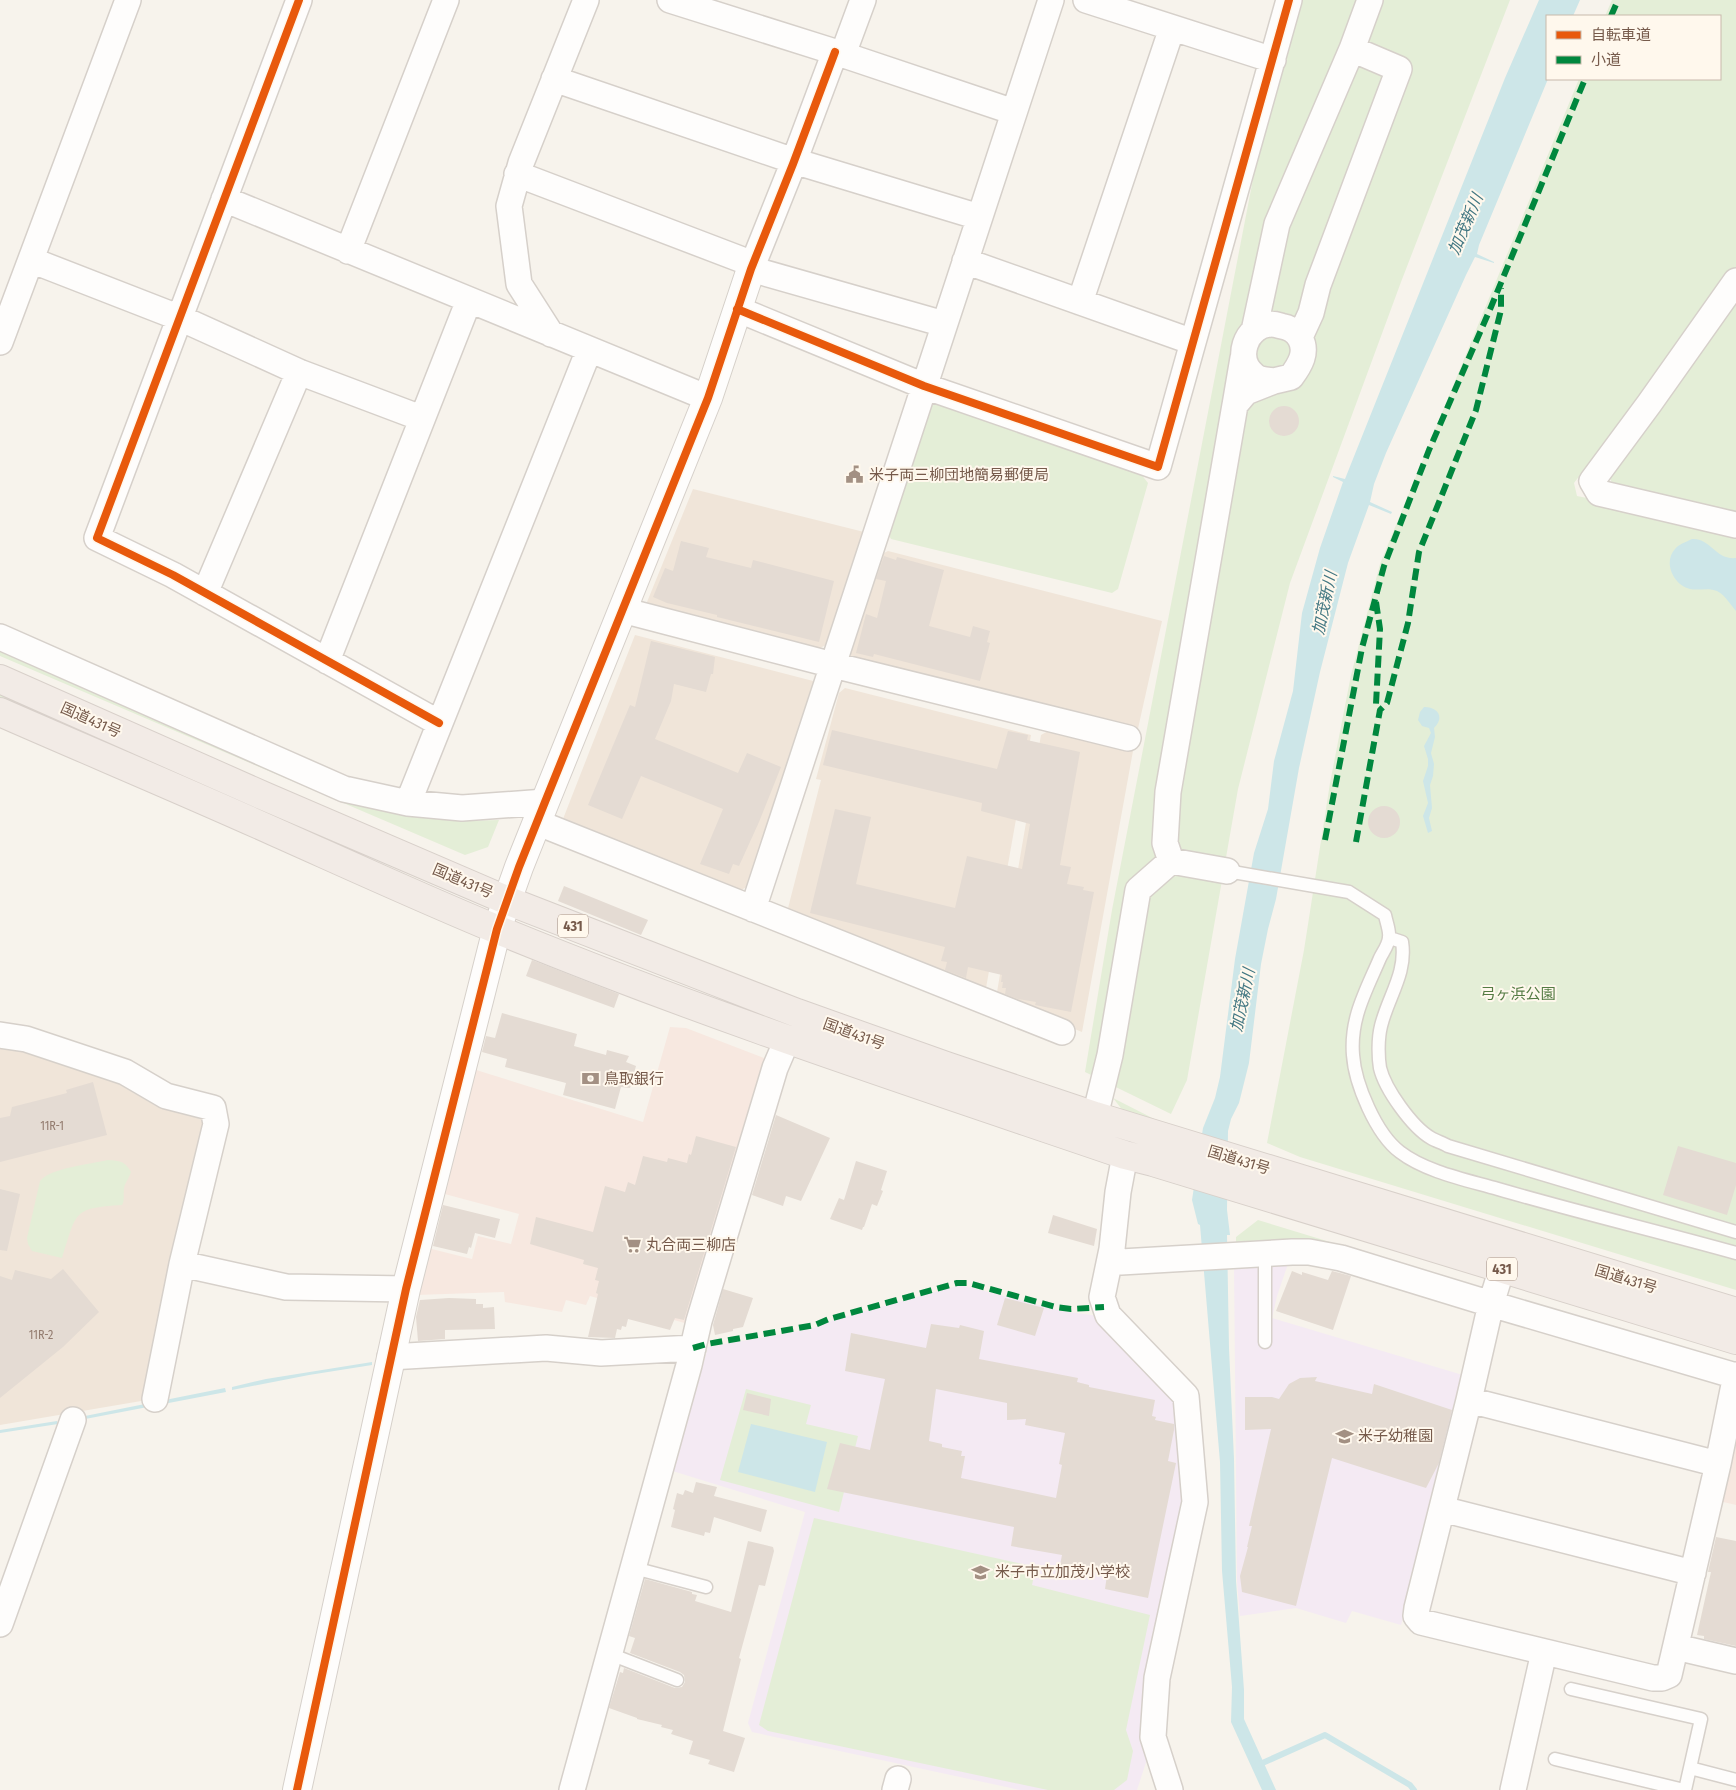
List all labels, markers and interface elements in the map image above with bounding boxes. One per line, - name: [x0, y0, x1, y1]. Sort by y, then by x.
- legend: [1546, 15, 1721, 80]
- text: 自転車道: [1591, 26, 1651, 44]
- text: 小道: [1591, 51, 1621, 69]
- water label: 加茂新川: [1444, 189, 1487, 257]
- public building icon: 米子両三柳団地簡易郵便局: [845, 465, 865, 485]
- place label: 米子両三柳団地簡易郵便局: [869, 466, 1049, 484]
- water label: 加茂新川: [1309, 568, 1341, 636]
- street label: 国道431号: [58, 699, 124, 741]
- street label: 国道431号: [430, 860, 496, 902]
- road number: 431: [558, 914, 588, 938]
- water label: 加茂新川: [1227, 965, 1259, 1033]
- park label: 弓ヶ浜公園: [1480, 985, 1556, 1003]
- street label: 国道431号: [821, 1015, 887, 1053]
- bank icon: 鳥取銀行: [580, 1069, 600, 1089]
- place label: 鳥取銀行: [604, 1070, 664, 1088]
- house number: 11R-1: [40, 1119, 64, 1133]
- street label: 国道431号: [1206, 1142, 1272, 1178]
- supermarket icon: 丸合両三柳店: [622, 1235, 642, 1255]
- place label: 丸合両三柳店: [646, 1236, 736, 1254]
- road number: 431: [1487, 1258, 1517, 1280]
- street label: 国道431号: [1593, 1261, 1659, 1297]
- house number: 11R-2: [29, 1328, 53, 1342]
- school or university icon: 米子幼稚園: [1334, 1426, 1354, 1446]
- place label: 米子幼稚園: [1358, 1427, 1433, 1445]
- school or university icon: 米子市立加茂小学校: [971, 1562, 991, 1582]
- place label: 米子市立加茂小学校: [995, 1563, 1130, 1581]

